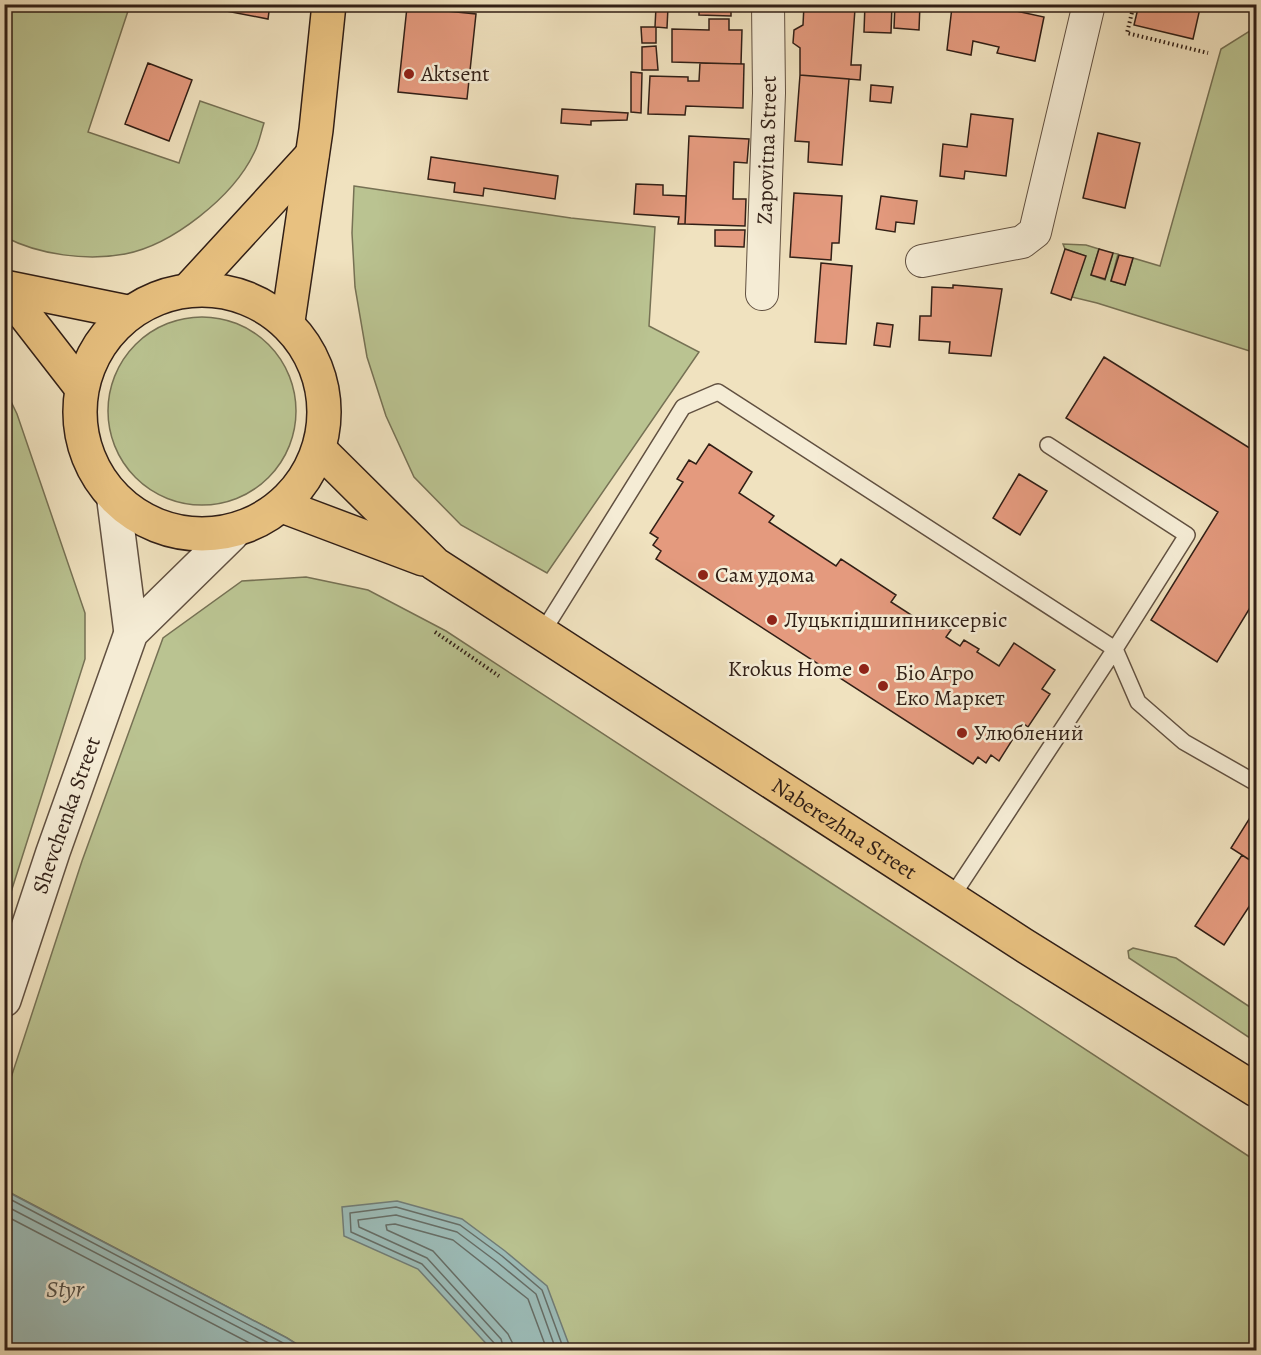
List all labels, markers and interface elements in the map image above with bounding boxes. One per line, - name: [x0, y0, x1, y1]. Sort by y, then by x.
- place label: Aktsent: [420, 59, 490, 89]
- marker: Aktsent: [402, 67, 416, 81]
- street label: Zapovitna Street: [749, 75, 784, 225]
- place label: Сам удома: [715, 560, 816, 590]
- marker: Сам удома: [696, 568, 710, 582]
- place label: Луцькпідшипниксервіс: [784, 605, 1007, 635]
- marker: Луцькпідшипниксервіс: [765, 613, 779, 627]
- place label: Krokus Home: [728, 654, 852, 684]
- place label: Біо Агро Еко Маркет: [895, 658, 1005, 713]
- marker: Krokus Home: [857, 662, 871, 676]
- marker: Біо Агро Еко Маркет: [876, 679, 890, 693]
- place label: Улюблений: [974, 718, 1084, 748]
- marker: Улюблений: [955, 726, 969, 740]
- street label: Shevchenka Street: [25, 733, 108, 898]
- street label: Naberezhna Street: [766, 771, 923, 887]
- water label: Styr: [46, 1273, 85, 1305]

